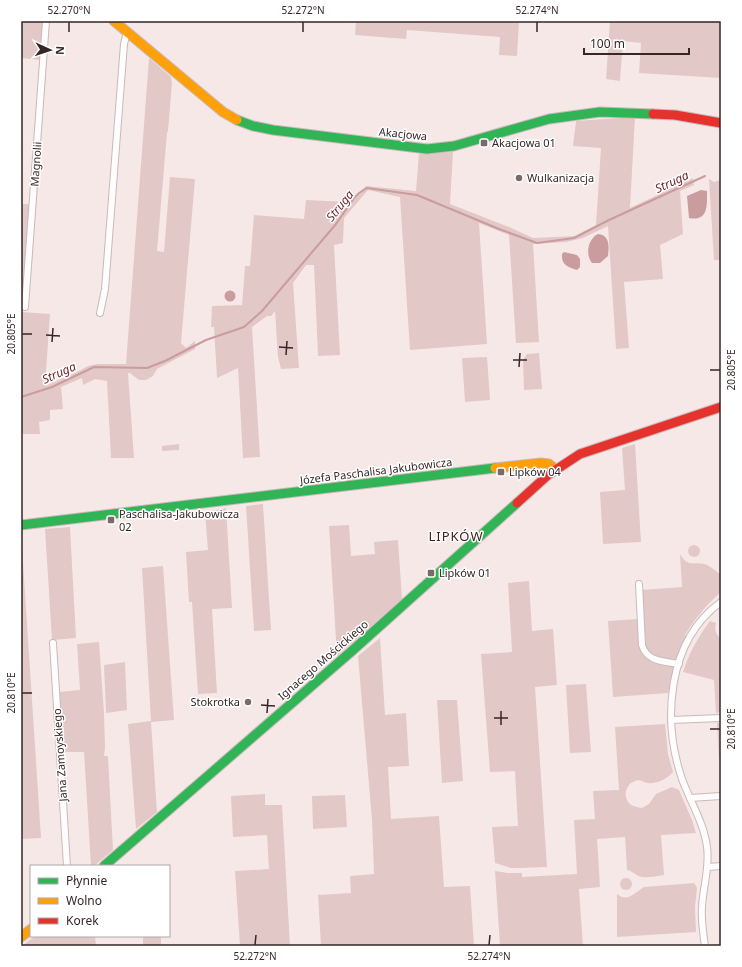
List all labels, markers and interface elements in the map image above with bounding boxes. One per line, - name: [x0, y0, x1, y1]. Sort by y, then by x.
- text: 52.270°N: [47, 3, 91, 17]
- text: 52.272°N: [281, 3, 325, 17]
- text: 52.274°N: [515, 3, 559, 17]
- north arrow: [30, 30, 70, 70]
- scale bar: [584, 30, 689, 56]
- text: 100 m: [590, 35, 625, 52]
- text: N: [53, 46, 68, 55]
- street label: Akacjowa: [378, 124, 428, 143]
- place label: Akacjowa 01: [492, 135, 556, 150]
- marker: Akacjowa 01: [479, 138, 489, 148]
- street label: Magnolii: [26, 141, 45, 187]
- water label: Struga: [652, 166, 692, 197]
- place label: Wulkanizacja: [527, 170, 594, 185]
- marker: Wulkanizacja: [514, 173, 524, 183]
- water label: Struga: [322, 186, 358, 225]
- text: 20.805°E: [4, 313, 18, 355]
- text: 20.805°E: [724, 349, 738, 391]
- water label: Struga: [39, 357, 79, 388]
- street label: Józefa Paschalisa Jakubowicza: [298, 454, 453, 487]
- place label: Lipków 04: [509, 464, 561, 479]
- marker: Lipków 04: [496, 467, 506, 477]
- place label: Paschalisa-Jakubowicza 02: [119, 506, 239, 534]
- marker: Paschalisa-Jakubowicza 02: [106, 515, 116, 525]
- district label: LIPKÓW: [429, 527, 483, 545]
- place label: Lipków 01: [439, 565, 491, 580]
- marker: Lipków 01: [426, 568, 436, 578]
- street label: Ignacego Mościckiego: [274, 616, 371, 703]
- text: 20.810°E: [4, 672, 18, 714]
- place label: Stokrotka: [190, 694, 240, 709]
- marker: Stokrotka: [243, 697, 253, 707]
- street label: Jana Zamoyskiego: [49, 708, 70, 803]
- text: 20.810°E: [724, 708, 738, 750]
- legend: [30, 865, 170, 937]
- text: Płynnie: [66, 872, 107, 889]
- text: Wolno: [66, 892, 102, 909]
- text: Korek: [66, 912, 99, 929]
- text: 52.272°N: [233, 949, 277, 963]
- text: 52.274°N: [467, 949, 511, 963]

